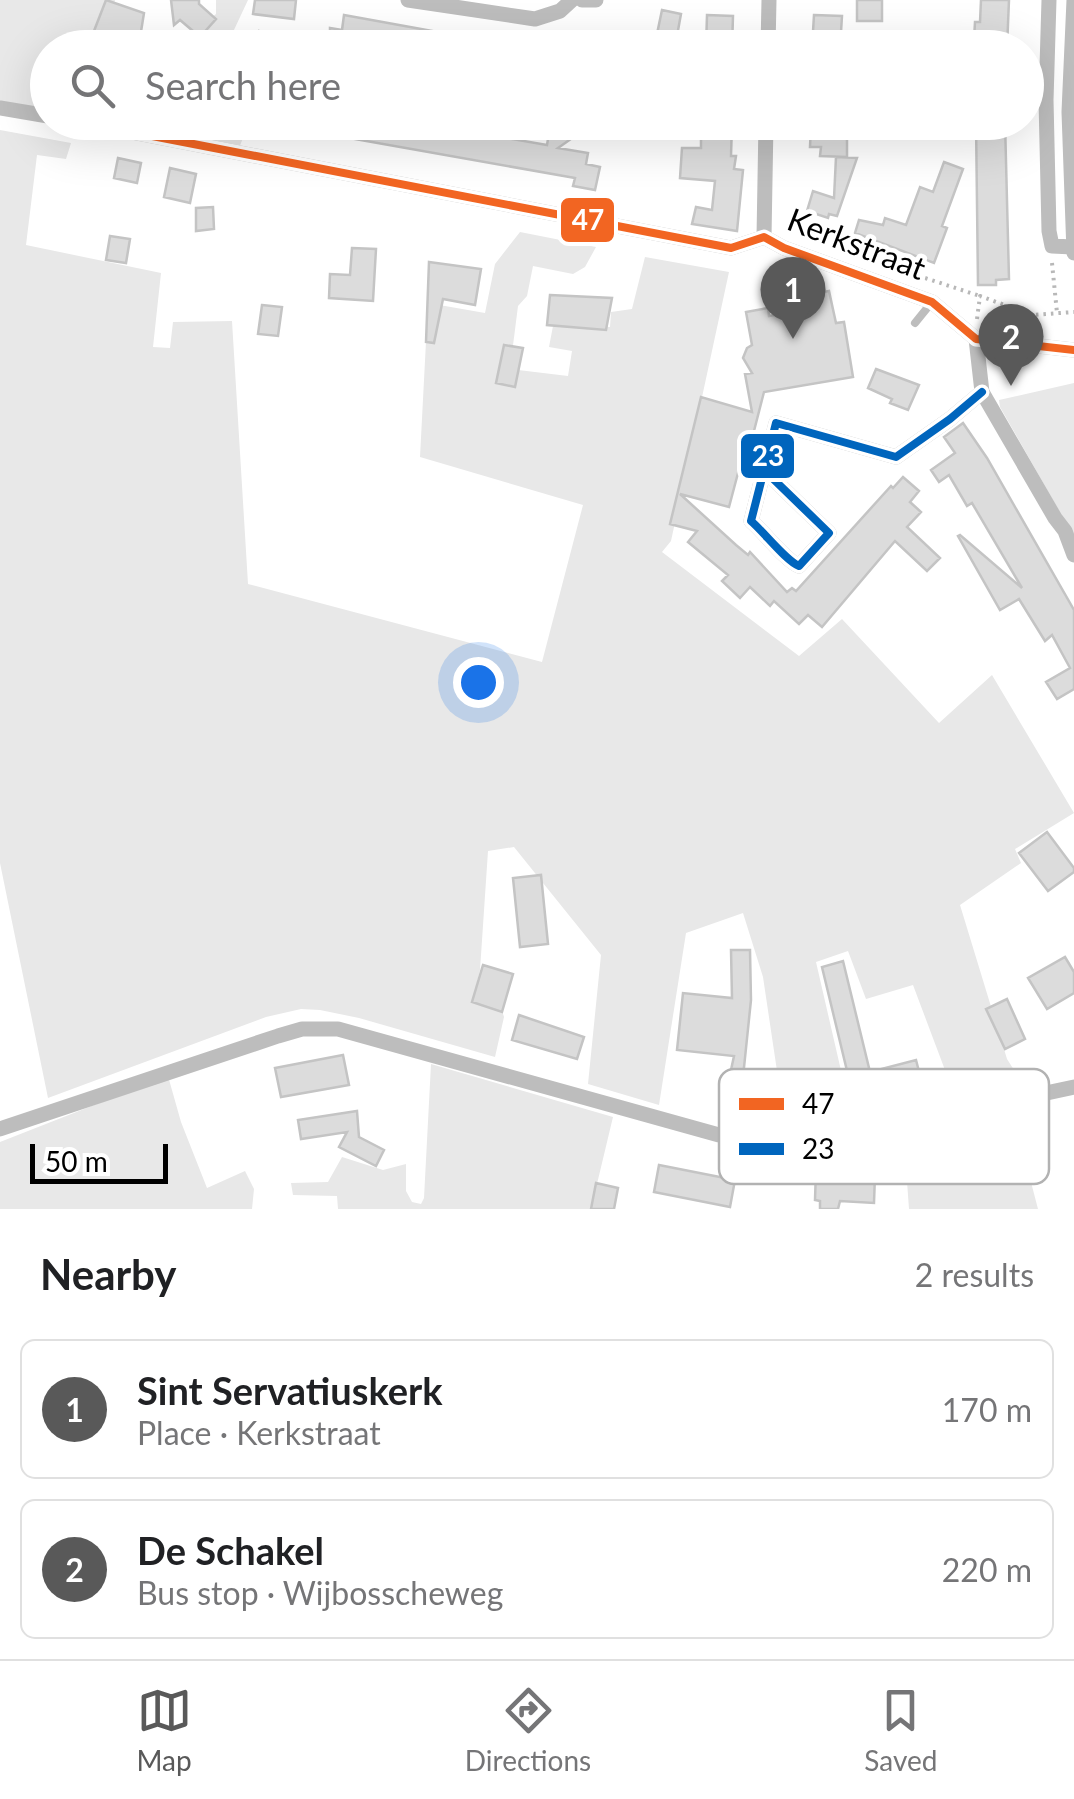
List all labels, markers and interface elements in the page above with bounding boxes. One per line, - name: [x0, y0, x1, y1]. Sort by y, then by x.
- search box: [30, 30, 1044, 140]
- icon: search: [65, 58, 120, 113]
- text: Search here: [145, 62, 341, 108]
- line badge: 47: [559, 196, 616, 244]
- street label: Kerkstraat: [783, 199, 932, 287]
- text: 47: [572, 202, 604, 236]
- pin: 1: [760, 256, 826, 339]
- pin: 2: [978, 304, 1044, 386]
- line badge: 23: [739, 432, 796, 480]
- text: 23: [752, 438, 784, 472]
- your location: [453, 657, 504, 708]
- legend: [719, 1069, 1049, 1184]
- text: 47: [802, 1086, 834, 1120]
- text: 23: [802, 1131, 834, 1165]
- scale bar: [30, 1139, 168, 1184]
- text: 50 m: [45, 1144, 108, 1178]
- text: Nearby: [40, 1249, 177, 1299]
- text: 2 results: [915, 1255, 1034, 1294]
- text: Sint Servatiuskerk: [137, 1367, 443, 1413]
- text: 1: [65, 1390, 84, 1429]
- text: 170 m: [942, 1390, 1032, 1429]
- text: Place · Kerkstraat: [137, 1413, 381, 1452]
- text: De Schakel: [137, 1527, 324, 1573]
- text: 2: [65, 1550, 84, 1589]
- text: 220 m: [942, 1550, 1032, 1589]
- text: Bus stop · Wijbosscheweg: [137, 1573, 503, 1612]
- tab: Map: [137, 1683, 192, 1777]
- tab: Directions: [465, 1683, 591, 1777]
- tab: Saved: [864, 1683, 937, 1777]

